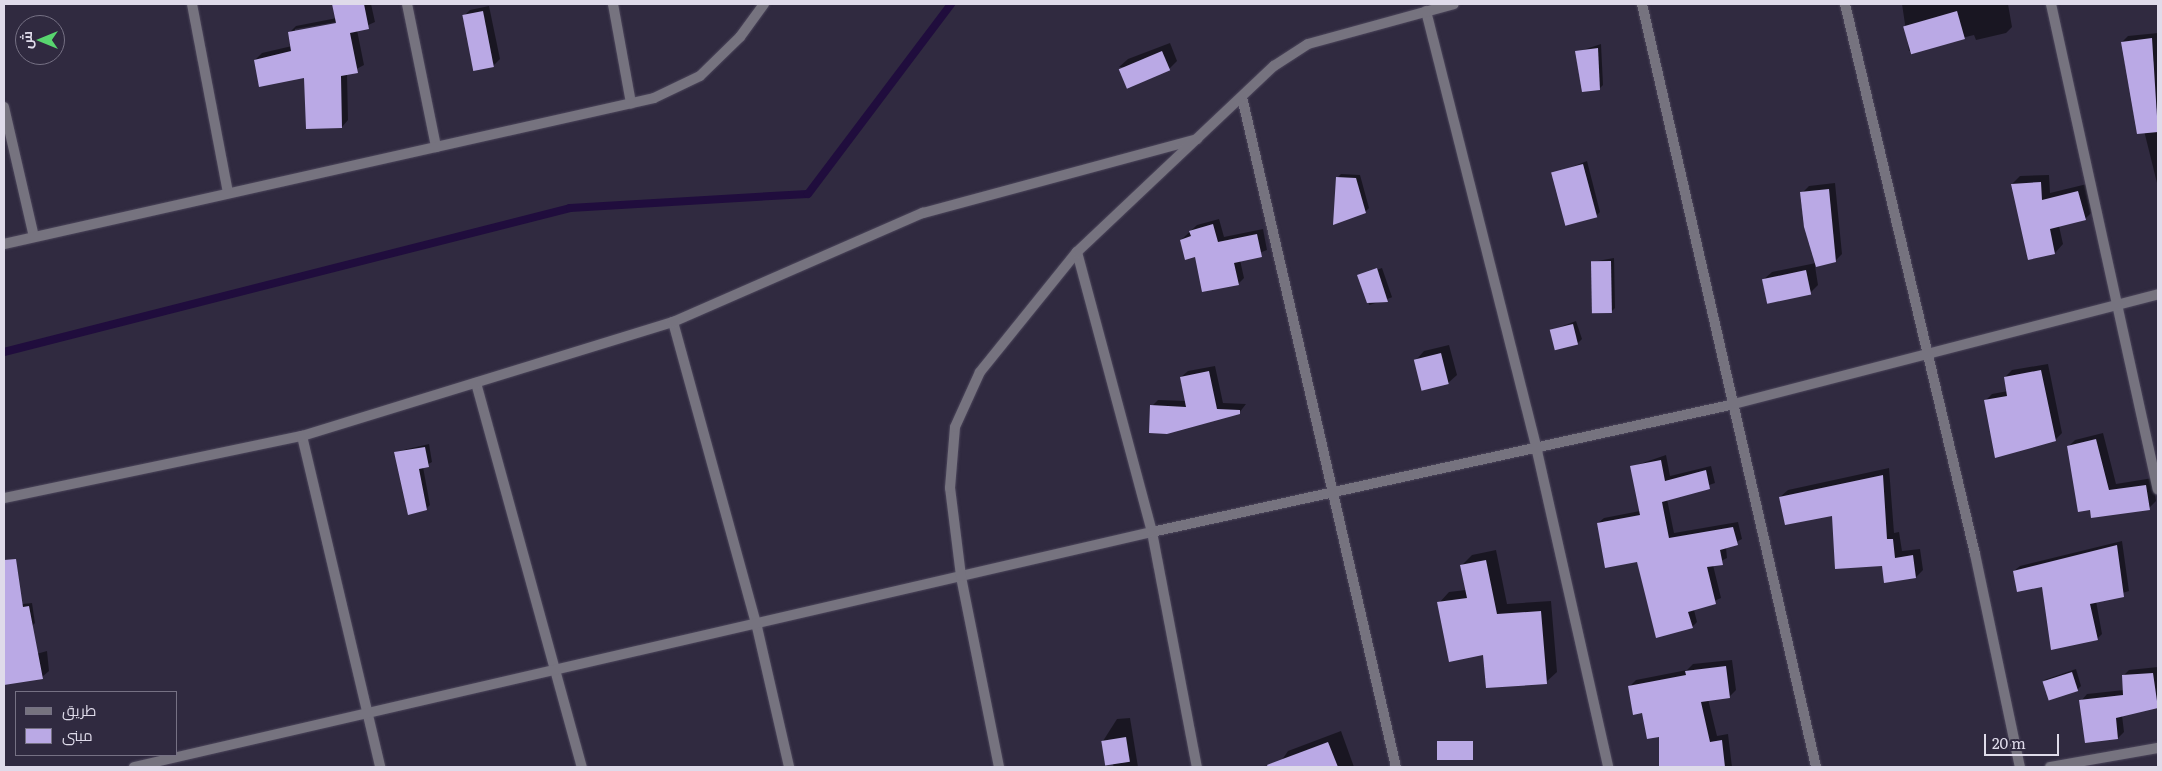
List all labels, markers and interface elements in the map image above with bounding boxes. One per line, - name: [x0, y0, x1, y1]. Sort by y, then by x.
- north arrow: [15, 15, 65, 65]
- text: ش: [16, 31, 36, 49]
- legend: [15, 691, 178, 756]
- text: طريق: [62, 698, 96, 721]
- text: مبنى: [62, 723, 93, 746]
- scale bar: [1987, 724, 2062, 756]
- text: 20 m: [1992, 731, 2026, 754]

